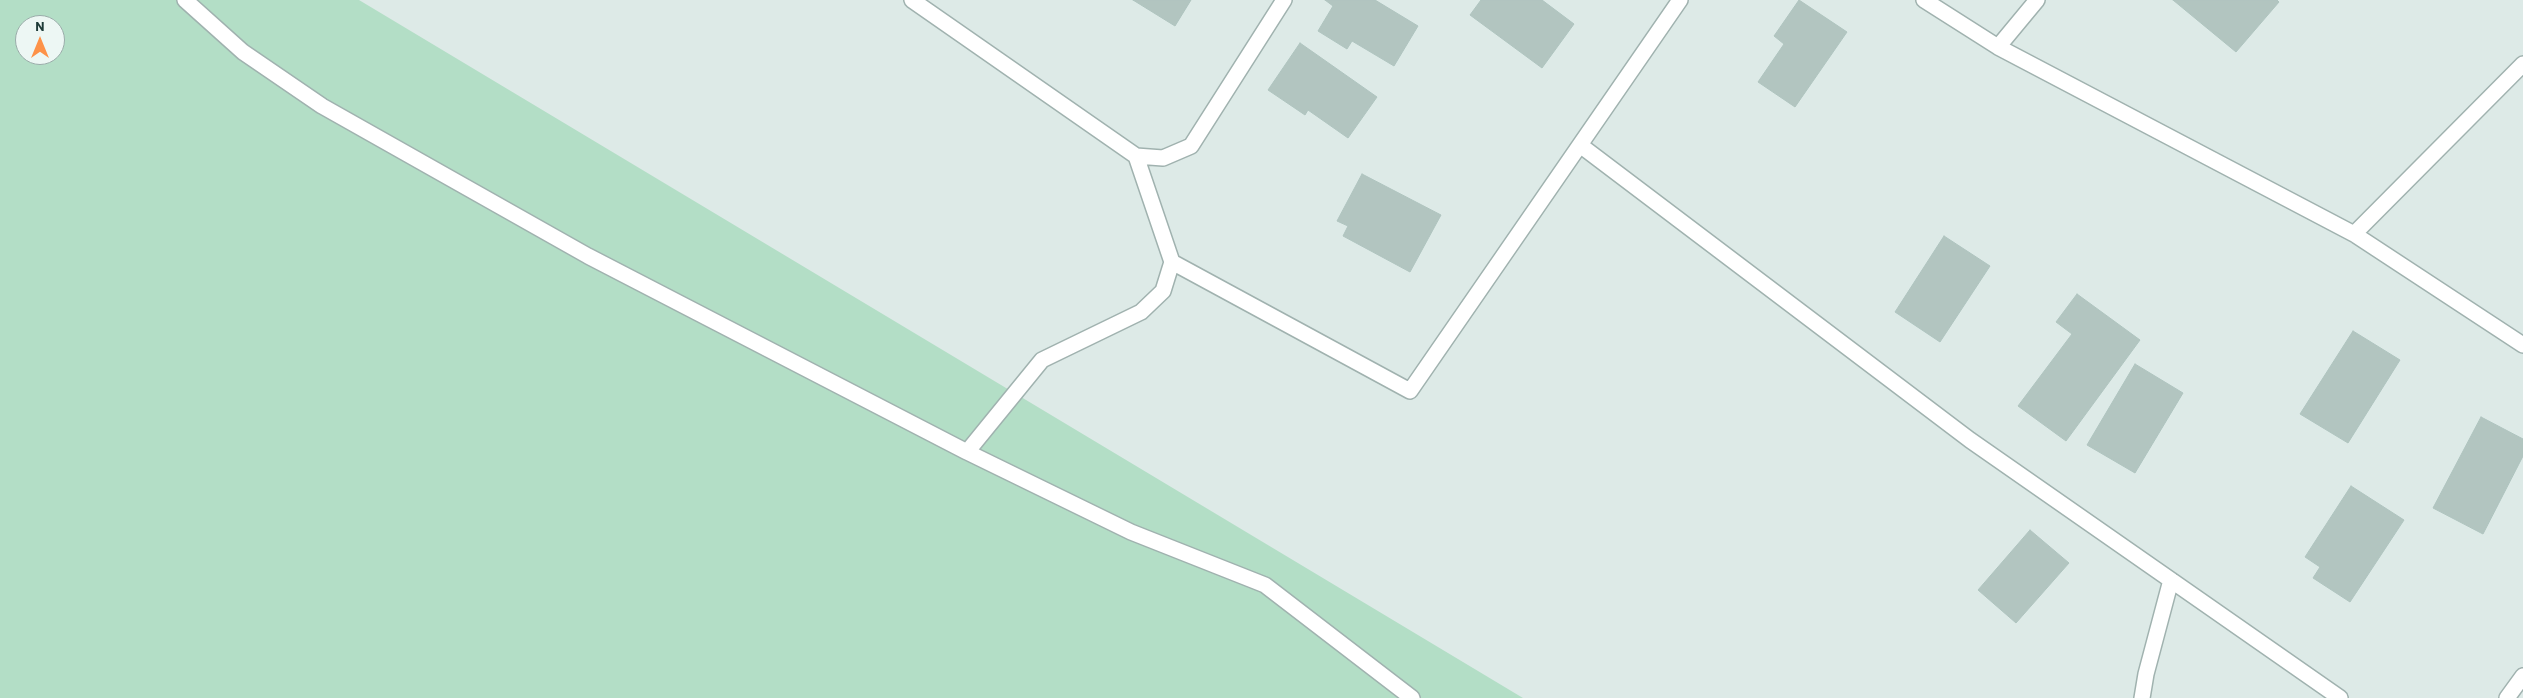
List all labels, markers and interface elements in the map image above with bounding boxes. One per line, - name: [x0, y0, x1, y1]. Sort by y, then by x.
- north arrow: [15, 15, 65, 65]
- text: N: [35, 17, 45, 34]

